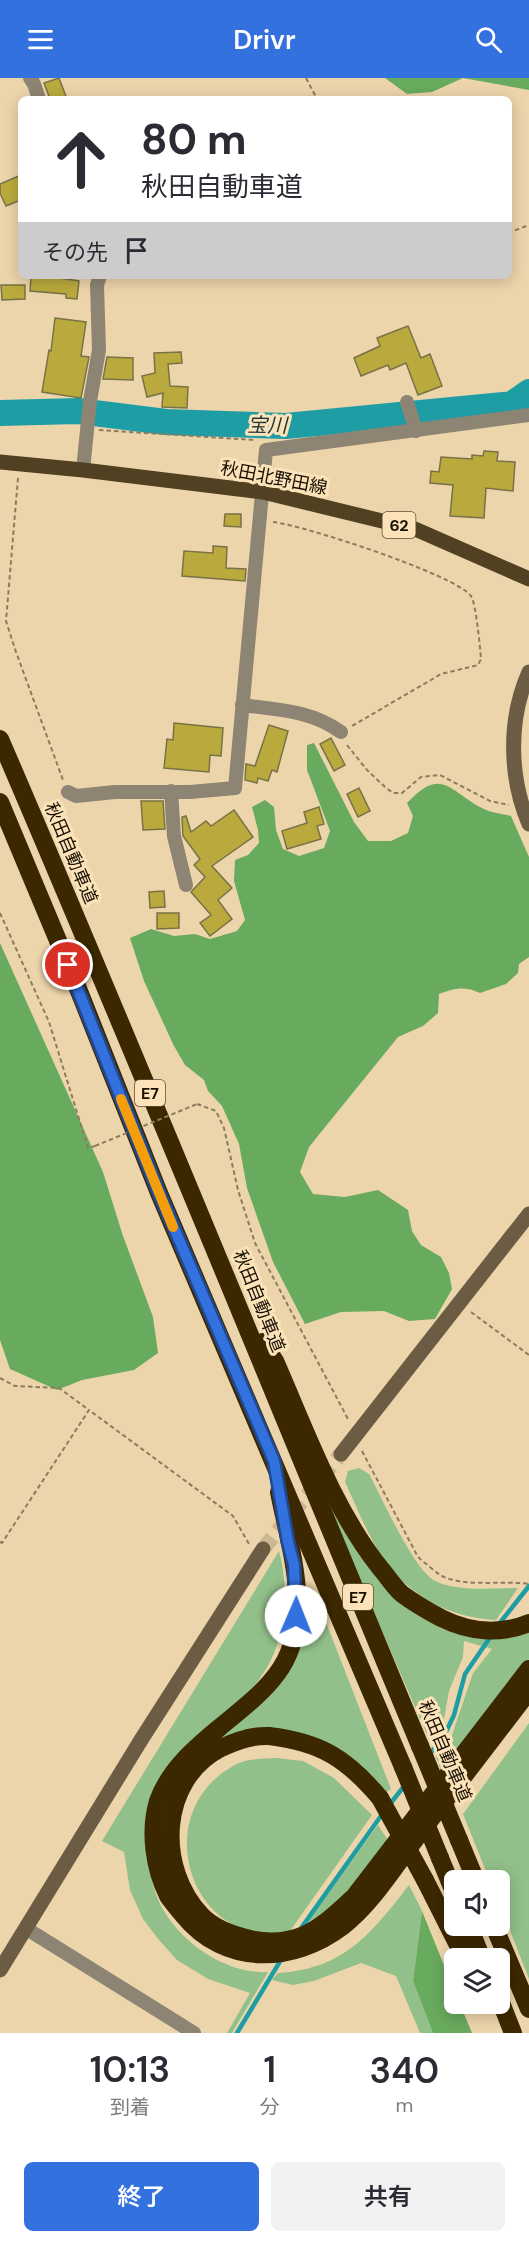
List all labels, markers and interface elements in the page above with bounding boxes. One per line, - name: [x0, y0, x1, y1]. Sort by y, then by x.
- text: Drivr: [233, 22, 296, 57]
- icon: menu: [24, 23, 57, 56]
- icon: search: [472, 23, 505, 56]
- text: 80 m: [141, 112, 247, 167]
- icon: ahead: [42, 120, 120, 198]
- text: 秋田自動車道: [141, 169, 303, 204]
- icon: arrive: [120, 234, 153, 267]
- text: その先: [42, 238, 108, 267]
- water label: 宝川: [247, 412, 289, 438]
- street label: 秋田北野田線: [219, 456, 329, 500]
- road number: 62: [382, 512, 416, 538]
- street label: 秋田自動車道: [39, 799, 103, 907]
- pin: [42, 939, 93, 990]
- icon: arrive: [51, 948, 84, 981]
- road number: E7: [135, 1080, 165, 1106]
- street label: 秋田自動車道: [228, 1246, 290, 1356]
- position arrow: [264, 1584, 328, 1648]
- road number: E7: [343, 1584, 373, 1610]
- street label: 秋田自動車道: [413, 1697, 477, 1805]
- map controls: [444, 1870, 510, 2014]
- button: sound: [444, 1870, 510, 1936]
- button: layers: [444, 1948, 510, 2014]
- text: 10:13: [90, 2046, 170, 2093]
- text: 1: [264, 2046, 276, 2093]
- text: 340: [370, 2047, 439, 2094]
- text: m: [395, 2092, 413, 2118]
- text: 到着: [110, 2094, 150, 2120]
- text: 分: [260, 2094, 280, 2120]
- button: 終了: [24, 2162, 259, 2231]
- button: 共有: [271, 2162, 505, 2231]

